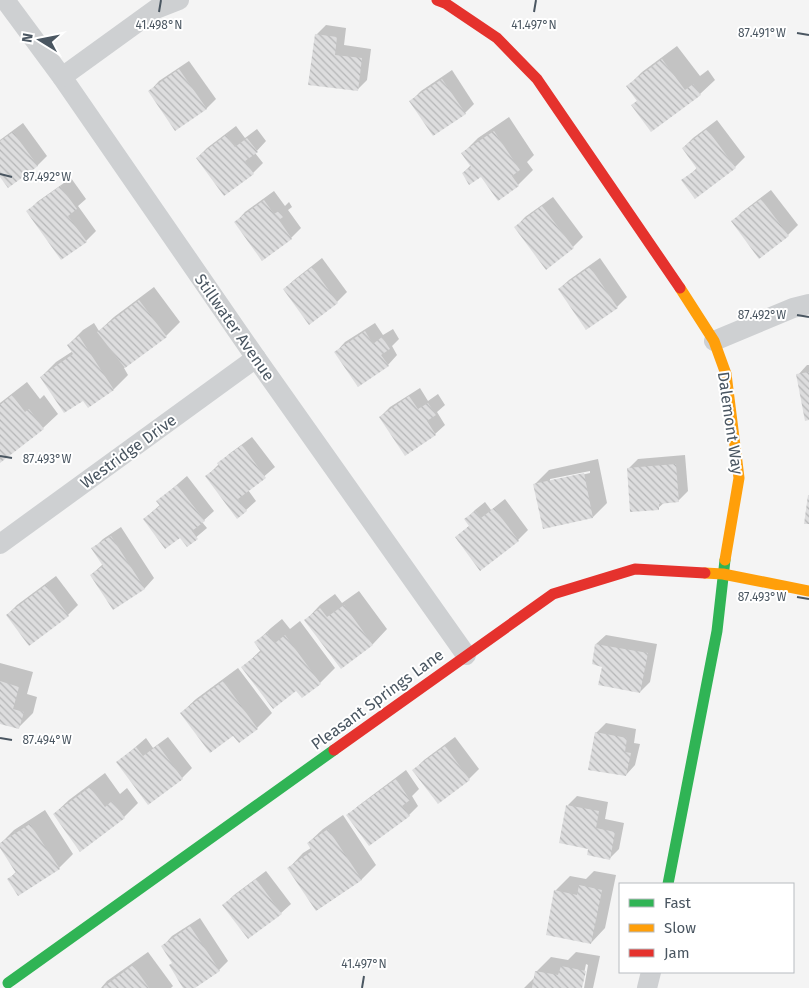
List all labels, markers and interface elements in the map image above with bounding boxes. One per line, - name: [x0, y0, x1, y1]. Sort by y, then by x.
- north arrow: [15, 15, 65, 65]
- text: 41.498°N: [136, 18, 182, 32]
- text: 41.497°N: [511, 18, 557, 32]
- text: 87.491°W: [738, 26, 786, 40]
- text: N: [19, 32, 37, 44]
- text: 87.492°W: [23, 170, 71, 184]
- street label: Stillwater Avenue: [191, 270, 279, 384]
- text: 87.492°W: [738, 308, 786, 322]
- street label: Dalemont Way: [714, 370, 747, 476]
- street label: Westridge Drive: [77, 410, 180, 493]
- text: 87.493°W: [23, 452, 71, 466]
- text: 87.493°W: [738, 590, 786, 604]
- street label: Pleasant Springs Lane: [307, 645, 447, 754]
- text: 87.494°W: [22, 733, 72, 747]
- legend: [619, 883, 794, 973]
- text: Fast: [664, 894, 691, 912]
- text: Slow: [664, 919, 696, 937]
- text: Jam: [664, 944, 690, 962]
- text: 41.497°N: [341, 957, 387, 971]

